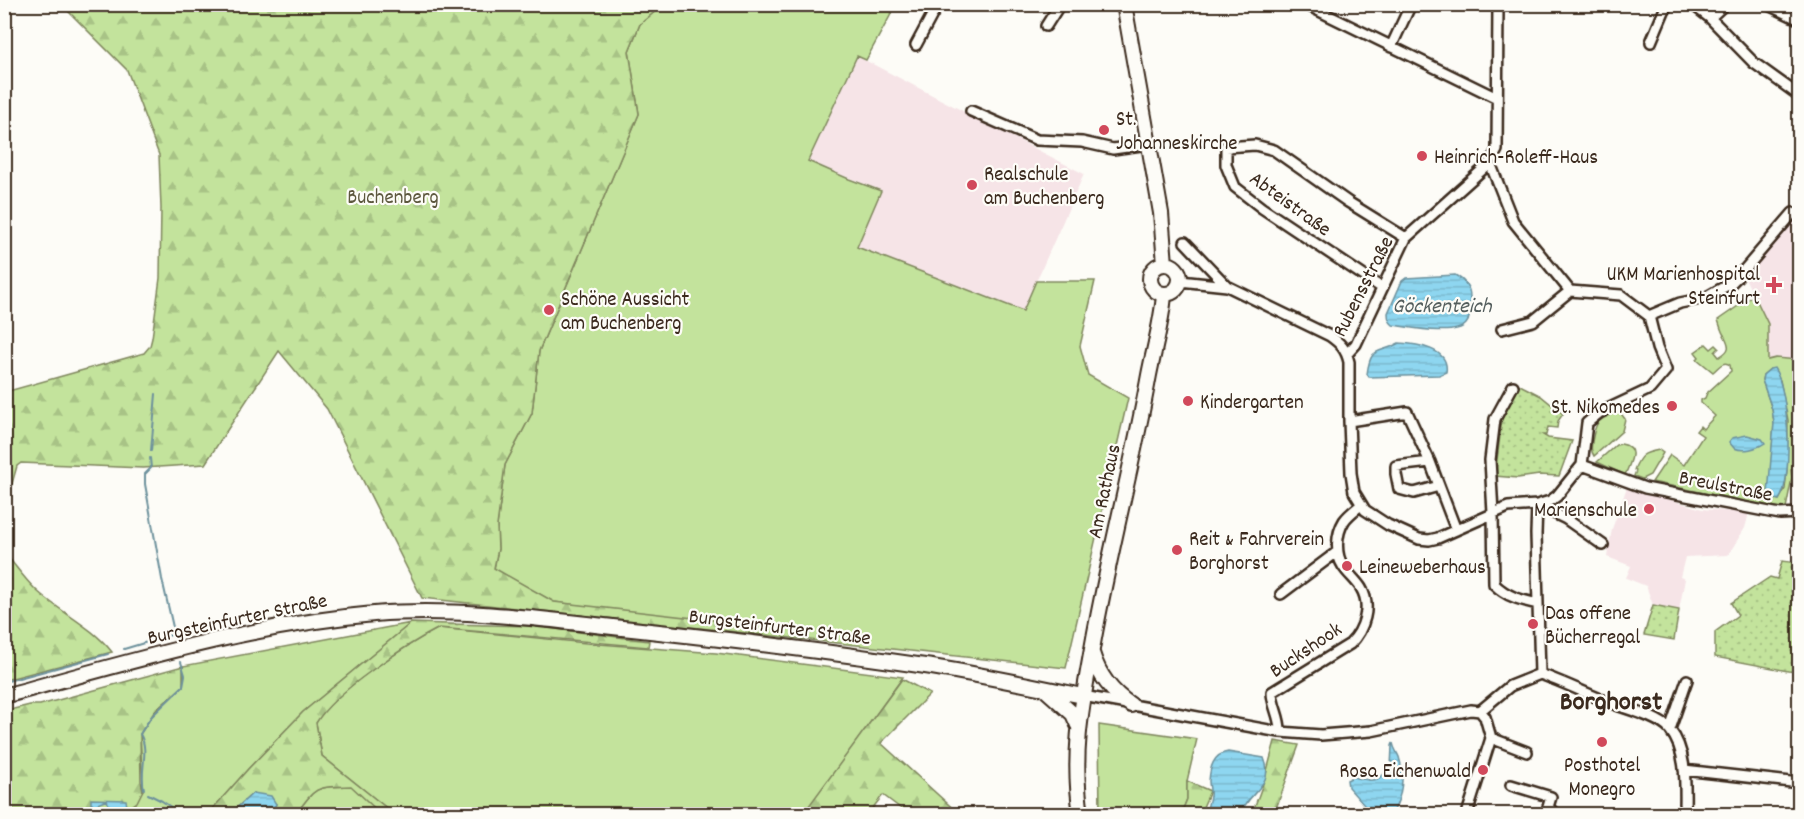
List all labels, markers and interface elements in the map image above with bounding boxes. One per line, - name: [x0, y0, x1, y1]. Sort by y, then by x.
- place label: St. Johanneskirche: [1116, 106, 1238, 160]
- marker: St. Johanneskirche: [1097, 123, 1111, 137]
- place label: Heinrich-Roleff-Haus: [1434, 144, 1598, 174]
- marker: Heinrich-Roleff-Haus: [1415, 149, 1429, 163]
- place label: Realschule am Buchenberg: [984, 161, 1104, 215]
- street label: Abteistraße: [1242, 165, 1336, 245]
- marker: Realschule am Buchenberg: [965, 178, 979, 192]
- park label: Buchenberg: [347, 184, 439, 214]
- street label: Rubensstraße: [1326, 232, 1403, 343]
- place label: UKM Marienhospital Steinfurt: [1606, 261, 1760, 315]
- marker: UKM Marienhospital Steinfurt: [1765, 276, 1783, 294]
- place label: Schöne Aussicht am Buchenberg: [561, 286, 690, 340]
- water label: Göckenteich: [1392, 292, 1493, 323]
- marker: Schöne Aussicht am Buchenberg: [542, 303, 556, 317]
- place label: Kindergarten: [1200, 389, 1304, 419]
- marker: Kindergarten: [1181, 394, 1195, 408]
- place label: St. Nikomedes: [1551, 394, 1660, 424]
- marker: St. Nikomedes: [1665, 399, 1679, 413]
- street label: Am Rathaus: [1081, 442, 1131, 542]
- street label: Breulstraße: [1676, 464, 1775, 512]
- place label: Marienschule: [1534, 497, 1637, 527]
- marker: Marienschule: [1642, 502, 1656, 516]
- place label: Reit & Fahrverein Borghorst: [1189, 526, 1324, 580]
- marker: Reit & Fahrverein Borghorst: [1170, 543, 1184, 557]
- place label: Leineweberhaus: [1359, 554, 1486, 584]
- marker: Leineweberhaus: [1340, 559, 1354, 573]
- street label: Burgsteinfurter Straße: [145, 587, 330, 655]
- place label: Das offene Bücherregal: [1545, 600, 1640, 654]
- street label: Burgsteinfurter Straße: [687, 603, 872, 655]
- street label: Buckshook: [1264, 616, 1349, 687]
- marker: Das offene Bücherregal: [1526, 617, 1540, 631]
- district label: Borghorst: [1560, 684, 1662, 723]
- marker: Posthotel Monegro: [1595, 735, 1609, 749]
- place label: Posthotel Monegro: [1564, 752, 1640, 806]
- place label: Rosa Eichenwald: [1339, 758, 1471, 788]
- marker: Rosa Eichenwald: [1476, 763, 1490, 777]

